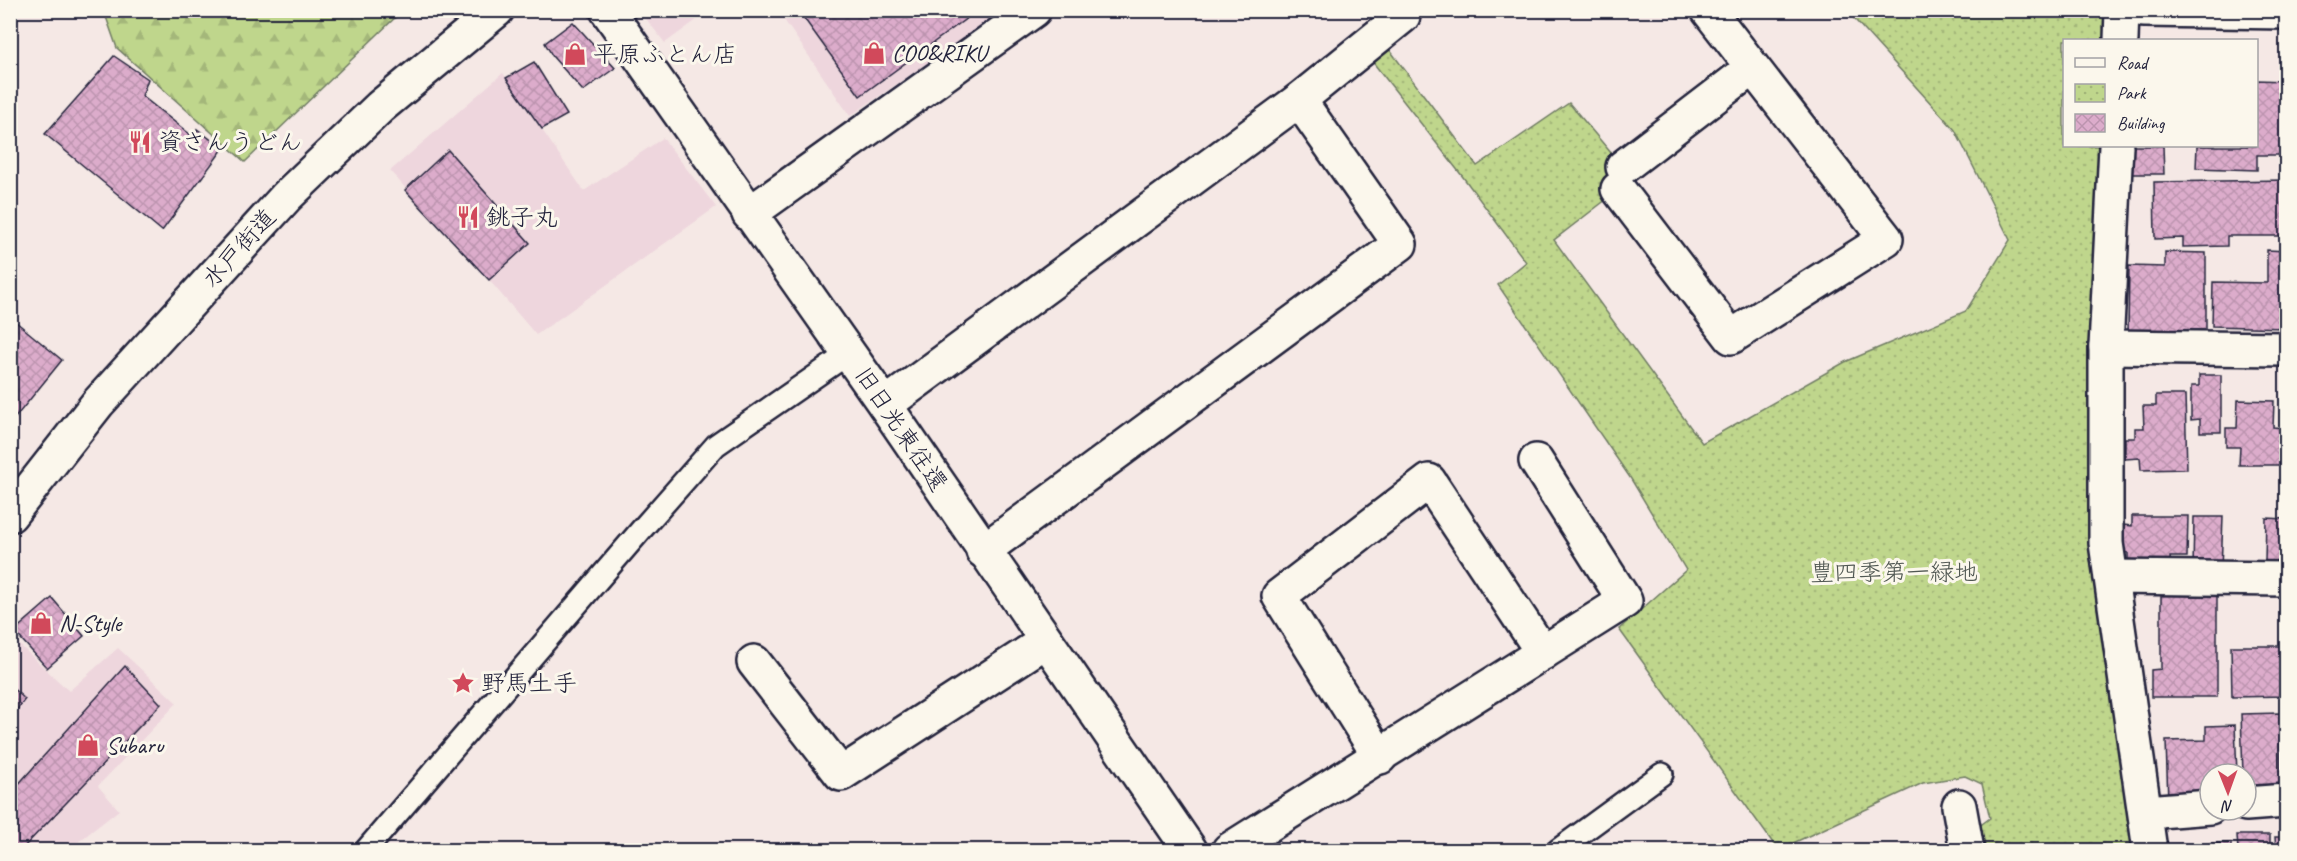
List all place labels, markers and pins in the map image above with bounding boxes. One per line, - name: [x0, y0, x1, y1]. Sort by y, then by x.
- place label: COO&RIKU: [892, 38, 991, 68]
- place label: 平原ふとん店: [593, 39, 737, 69]
- shop icon: COO&RIKU: [861, 40, 887, 66]
- shop icon: 平原ふとん店: [562, 41, 588, 67]
- place label: 資さんうどん: [158, 127, 302, 157]
- restaurant icon: 資さんうどん: [127, 129, 153, 155]
- place label: 銚子丸: [486, 202, 558, 232]
- restaurant icon: 銚子丸: [455, 204, 481, 230]
- place label: N-Style: [59, 608, 124, 638]
- shop icon: N-Style: [28, 610, 54, 636]
- place label: 野馬土手: [481, 668, 577, 698]
- place icon: 野馬土手: [450, 670, 476, 696]
- place label: Subaru: [106, 730, 166, 760]
- shop icon: Subaru: [75, 732, 101, 758]

